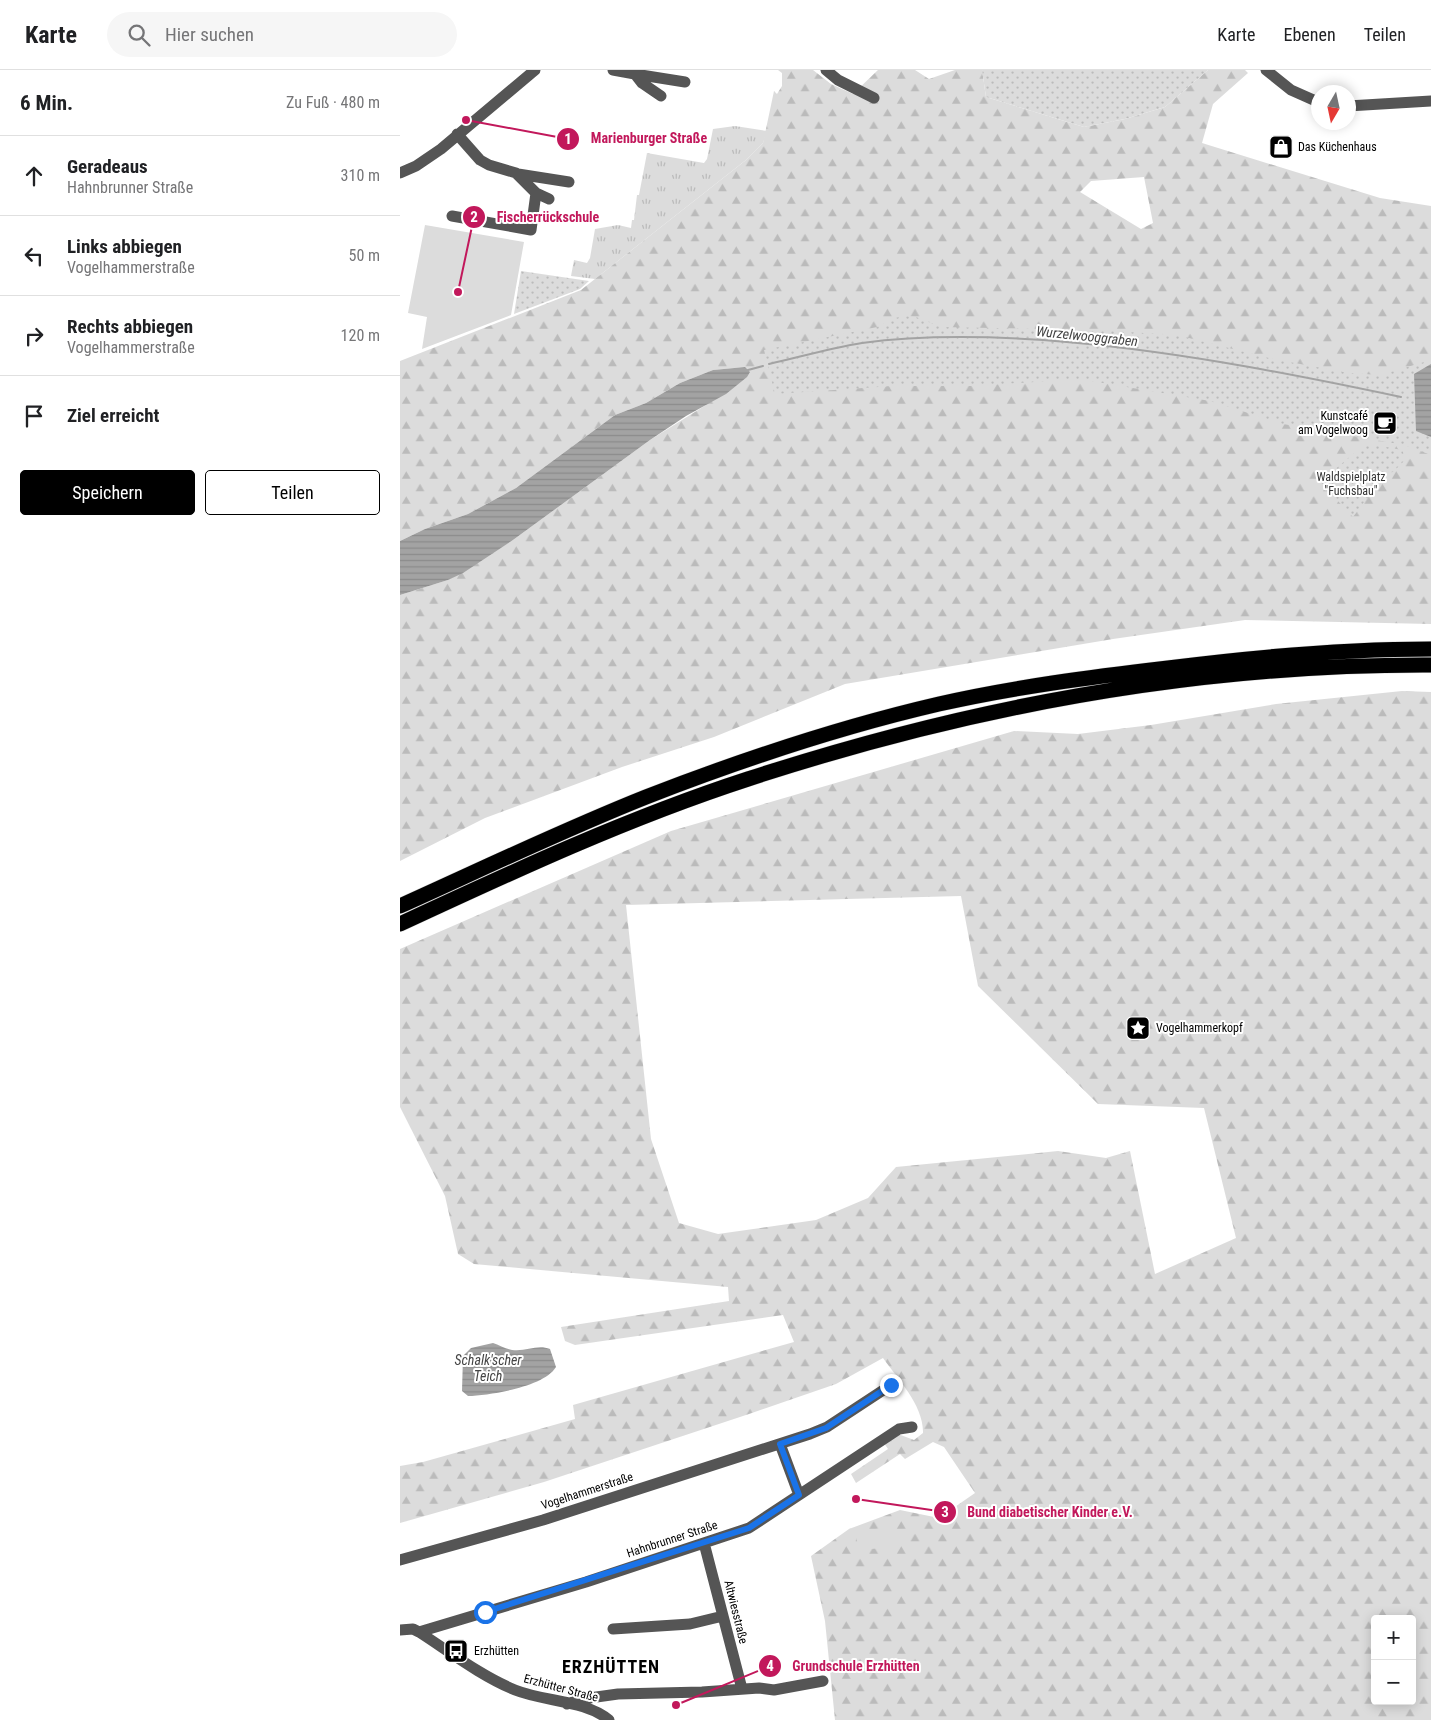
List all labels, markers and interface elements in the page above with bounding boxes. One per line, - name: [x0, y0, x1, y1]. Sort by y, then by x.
- search box: [107, 12, 457, 57]
- text: Karte: [25, 21, 77, 49]
- icon: search: [125, 21, 153, 49]
- text: Hier suchen: [165, 23, 254, 46]
- text: Karte: [1217, 24, 1256, 45]
- text: Ebenen: [1284, 24, 1336, 45]
- text: Teilen: [1364, 24, 1406, 45]
- north arrow: [1311, 85, 1356, 130]
- text: 6 Min.: [20, 91, 73, 115]
- text: Zu Fuß · 480 m: [286, 93, 380, 112]
- callout: Marienburger Straße: [556, 124, 717, 153]
- text: 1: [564, 130, 572, 148]
- text: Marienburger Straße: [591, 130, 707, 146]
- shop icon: Das Küchenhaus: [1268, 134, 1294, 160]
- place label: Das Küchenhaus: [1298, 140, 1377, 154]
- text: Geradeaus: [67, 155, 148, 178]
- icon: ahead: [20, 162, 48, 190]
- text: 310 m: [341, 166, 380, 185]
- text: Hahnbrunner Straße: [67, 178, 193, 197]
- callout: Fischerrückschule: [462, 202, 610, 231]
- text: 2: [470, 208, 478, 226]
- text: Fischerrückschule: [497, 209, 600, 225]
- text: Links abbiegen: [67, 235, 182, 258]
- icon: left: [20, 242, 48, 270]
- text: 50 m: [348, 246, 380, 265]
- text: Vogelhammerstraße: [67, 258, 195, 277]
- text: Rechts abbiegen: [67, 315, 193, 338]
- icon: right: [20, 322, 48, 350]
- water label: Wurzelwooggraben: [1035, 323, 1139, 349]
- text: 120 m: [341, 326, 380, 345]
- text: Vogelhammerstraße: [67, 338, 195, 357]
- icon: arrive: [20, 402, 48, 430]
- text: Ziel erreicht: [67, 404, 159, 427]
- place label: Kunstcafé am Vogelwoog: [1298, 409, 1368, 437]
- cafe icon: Kunstcafé am Vogelwoog: [1372, 410, 1398, 436]
- button: Speichern: [20, 470, 195, 515]
- button: Teilen: [205, 470, 380, 515]
- park label: Waldspielplatz "Fuchsbau": [1316, 470, 1386, 498]
- place icon: Vogelhammerkopf: [1125, 1015, 1151, 1041]
- place label: Vogelhammerkopf: [1156, 1021, 1243, 1035]
- water label: Schalk'scher Teich: [455, 1352, 522, 1384]
- route end: [880, 1374, 903, 1397]
- street label: Vogelhammerstraße: [539, 1469, 635, 1512]
- callout: Bund diabetischer Kinder e.V.: [932, 1497, 1143, 1526]
- text: 3: [941, 1503, 949, 1521]
- text: Bund diabetischer Kinder e.V.: [967, 1504, 1133, 1520]
- street label: Hahnbrunner Straße: [625, 1518, 720, 1560]
- street label: Altwiesstraße: [721, 1579, 751, 1646]
- route start: [474, 1601, 497, 1624]
- map controls: [1371, 1615, 1416, 1705]
- button: +: [1371, 1615, 1416, 1660]
- bus stop icon: Erzhütten: [443, 1638, 469, 1664]
- place label: Erzhütten: [474, 1644, 519, 1658]
- callout: Grundschule Erzhütten: [758, 1652, 930, 1681]
- district label: ERZHÜTTEN: [562, 1656, 660, 1677]
- text: 4: [766, 1657, 774, 1675]
- text: Grundschule Erzhütten: [792, 1658, 920, 1674]
- button: −: [1371, 1660, 1416, 1705]
- street label: Erzhütter Straße: [522, 1671, 600, 1705]

